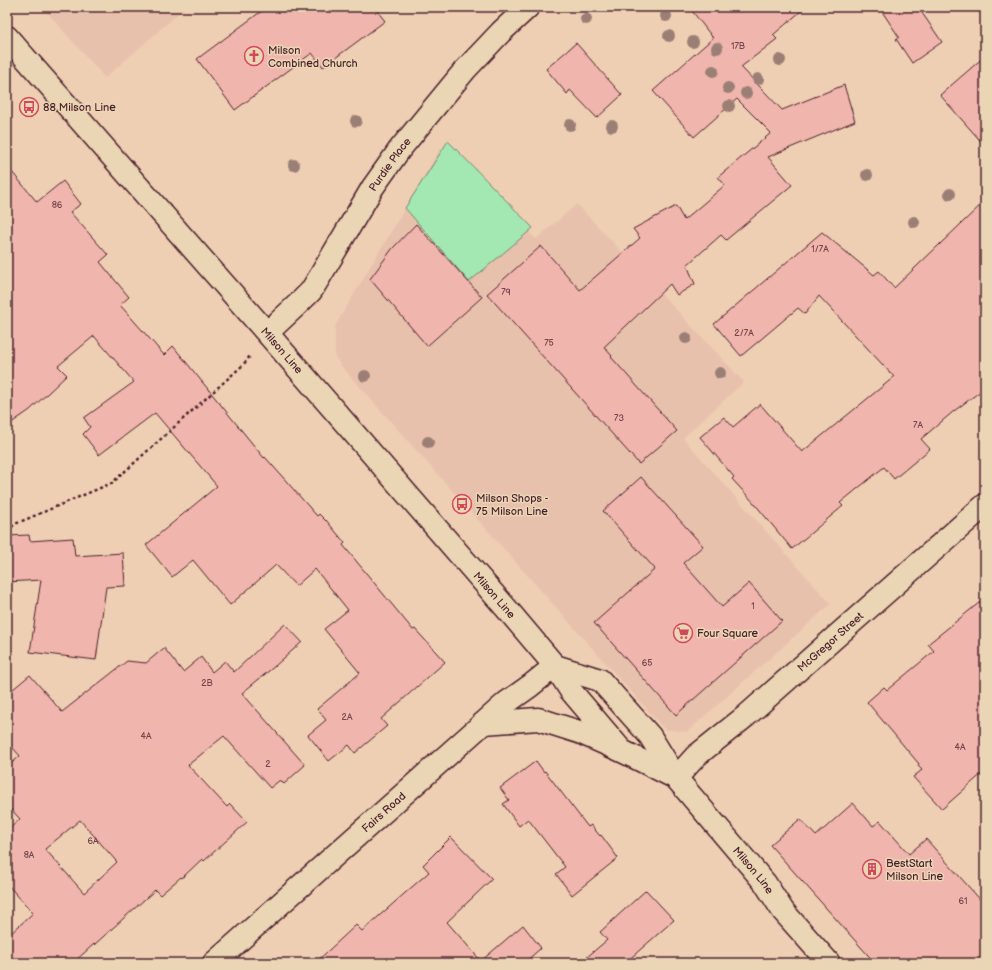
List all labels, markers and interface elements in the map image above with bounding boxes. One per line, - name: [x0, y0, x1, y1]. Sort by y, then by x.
- house number: 17B: [731, 41, 745, 52]
- place label: Milson Combined Church: [268, 44, 358, 70]
- church icon: Milson Combined Church: [243, 45, 265, 67]
- bus stop icon: 88 Milson Line: [18, 96, 40, 118]
- place label: 88 Milson Line: [43, 101, 116, 114]
- street label: Purdie Place: [366, 135, 414, 194]
- house number: 86: [52, 200, 63, 211]
- house number: 1/7A: [811, 244, 829, 255]
- house number: 79: [501, 287, 511, 298]
- street label: Milson Line: [258, 325, 306, 377]
- house number: 2/7A: [734, 328, 754, 339]
- house number: 75: [544, 338, 554, 349]
- house number: 73: [614, 413, 624, 424]
- house number: 7A: [913, 420, 923, 431]
- place label: Milson Shops - 75 Milson Line: [476, 492, 549, 518]
- bus stop icon: Milson Shops - 75 Milson Line: [451, 493, 473, 515]
- street label: Milson Line: [471, 569, 518, 621]
- house number: 1: [751, 601, 755, 612]
- street label: McGregor Street: [795, 609, 867, 675]
- supermarket icon: Four Square: [672, 622, 694, 644]
- place label: Four Square: [697, 627, 758, 640]
- house number: 65: [642, 658, 652, 669]
- house number: 2B: [201, 678, 213, 689]
- house number: 2A: [342, 712, 353, 723]
- house number: 4A: [141, 731, 152, 742]
- house number: 4A: [955, 742, 966, 753]
- house number: 2: [265, 759, 271, 770]
- street label: Fairs Road: [359, 790, 408, 835]
- house number: 6A: [88, 836, 99, 847]
- street label: Milson Line: [730, 844, 776, 897]
- house number: 8A: [24, 850, 35, 861]
- place label: BestStart Milson Line: [886, 857, 943, 883]
- building icon: BestStart Milson Line: [861, 858, 883, 880]
- house number: 61: [959, 896, 967, 907]

